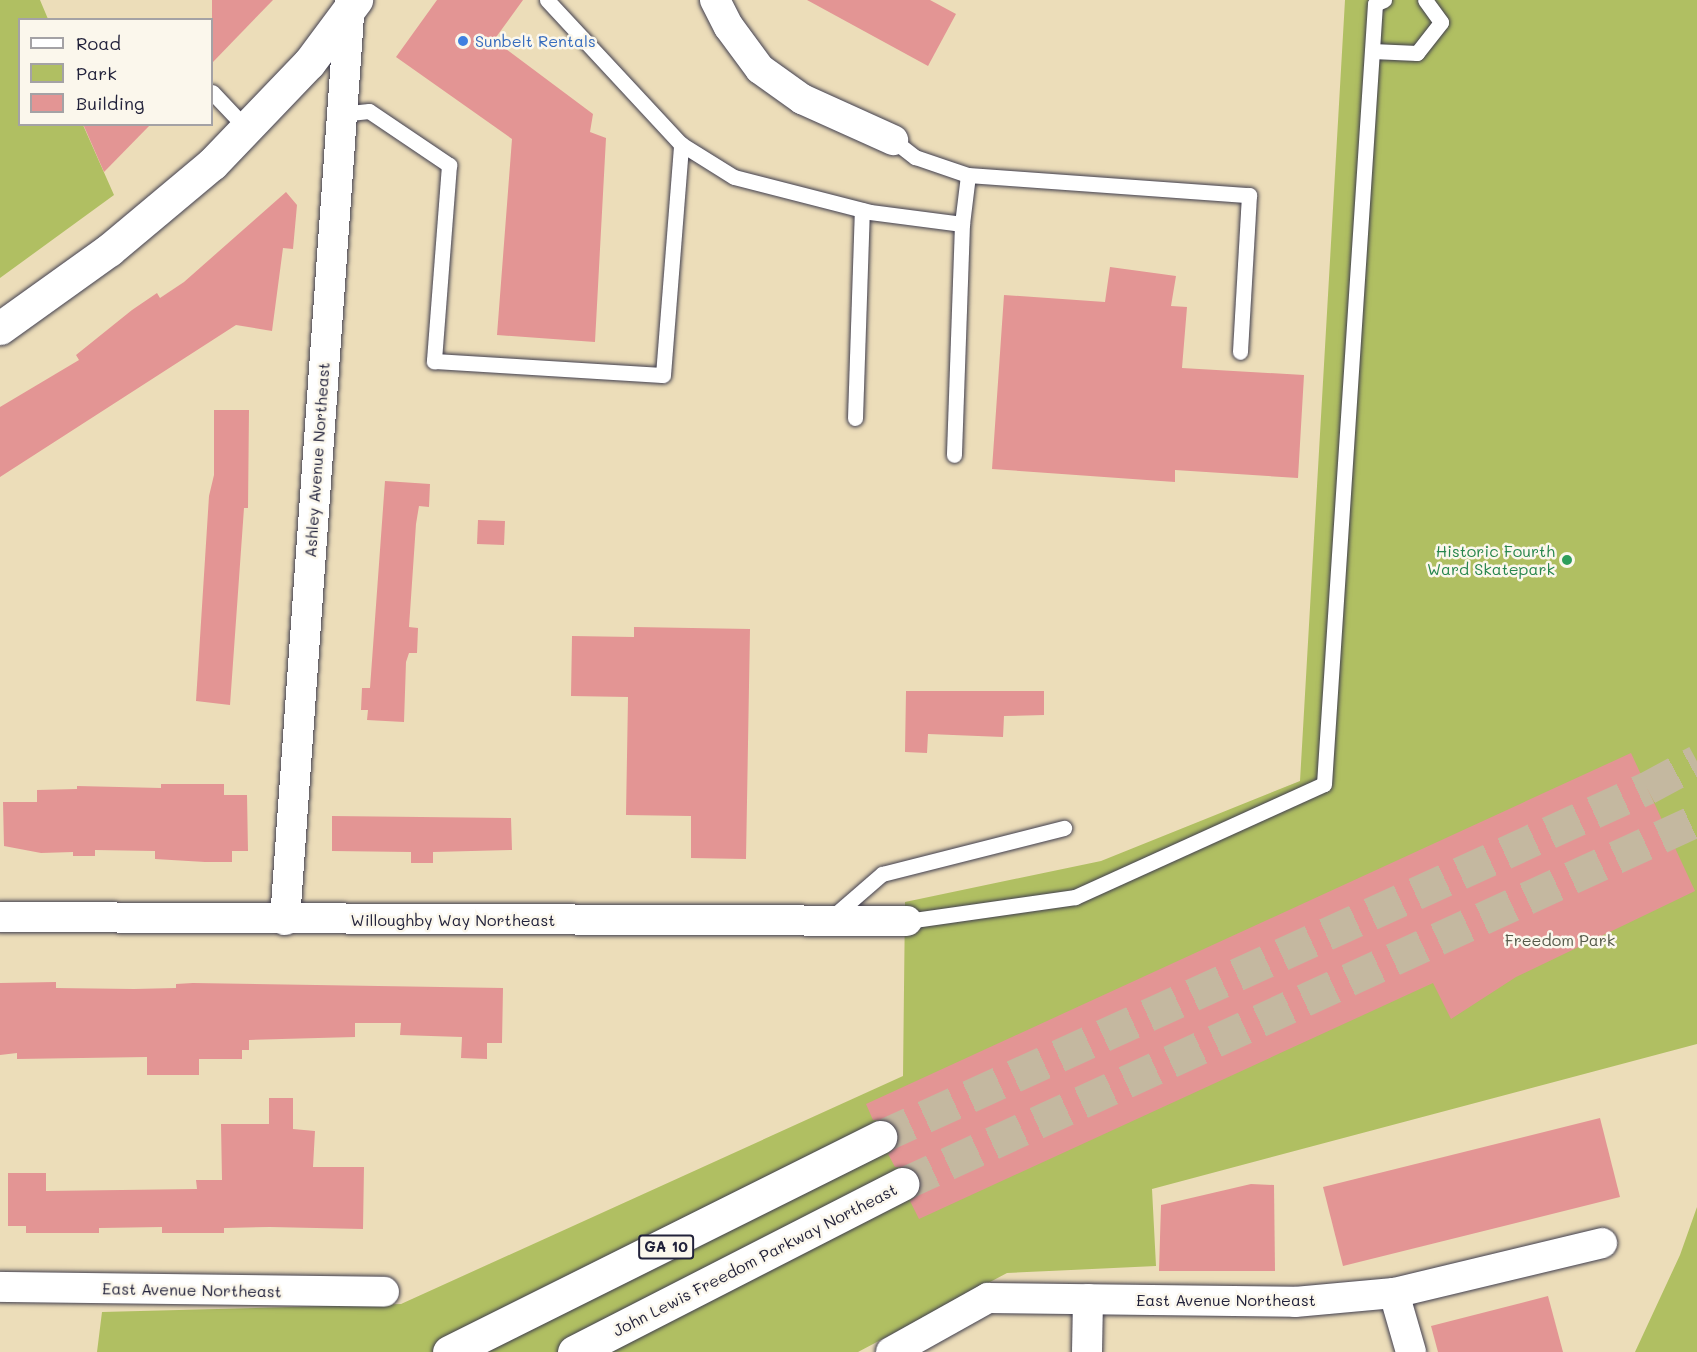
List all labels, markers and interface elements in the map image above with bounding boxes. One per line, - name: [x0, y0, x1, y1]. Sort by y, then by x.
- legend: [18, 18, 213, 126]
- text: Road: [76, 31, 121, 55]
- place label: Sunbelt Rentals: [475, 31, 596, 51]
- marker: Sunbelt Rentals: [456, 34, 470, 48]
- text: Park: [76, 61, 117, 85]
- text: Building: [76, 91, 144, 115]
- street label: Ashley Avenue Northeast: [301, 362, 333, 558]
- place label: Historic Fourth Ward Skatepark: [1427, 541, 1555, 579]
- marker: Historic Fourth Ward Skatepark: [1560, 553, 1574, 567]
- street label: Willoughby Way Northeast: [351, 910, 555, 930]
- park label: Freedom Park: [1505, 930, 1615, 950]
- street label: John Lewis Freedom Parkway Northeast: [610, 1180, 900, 1340]
- road number: GA 10: [638, 1235, 694, 1259]
- street label: East Avenue Northeast: [102, 1279, 282, 1301]
- street label: East Avenue Northeast: [1136, 1290, 1316, 1310]

